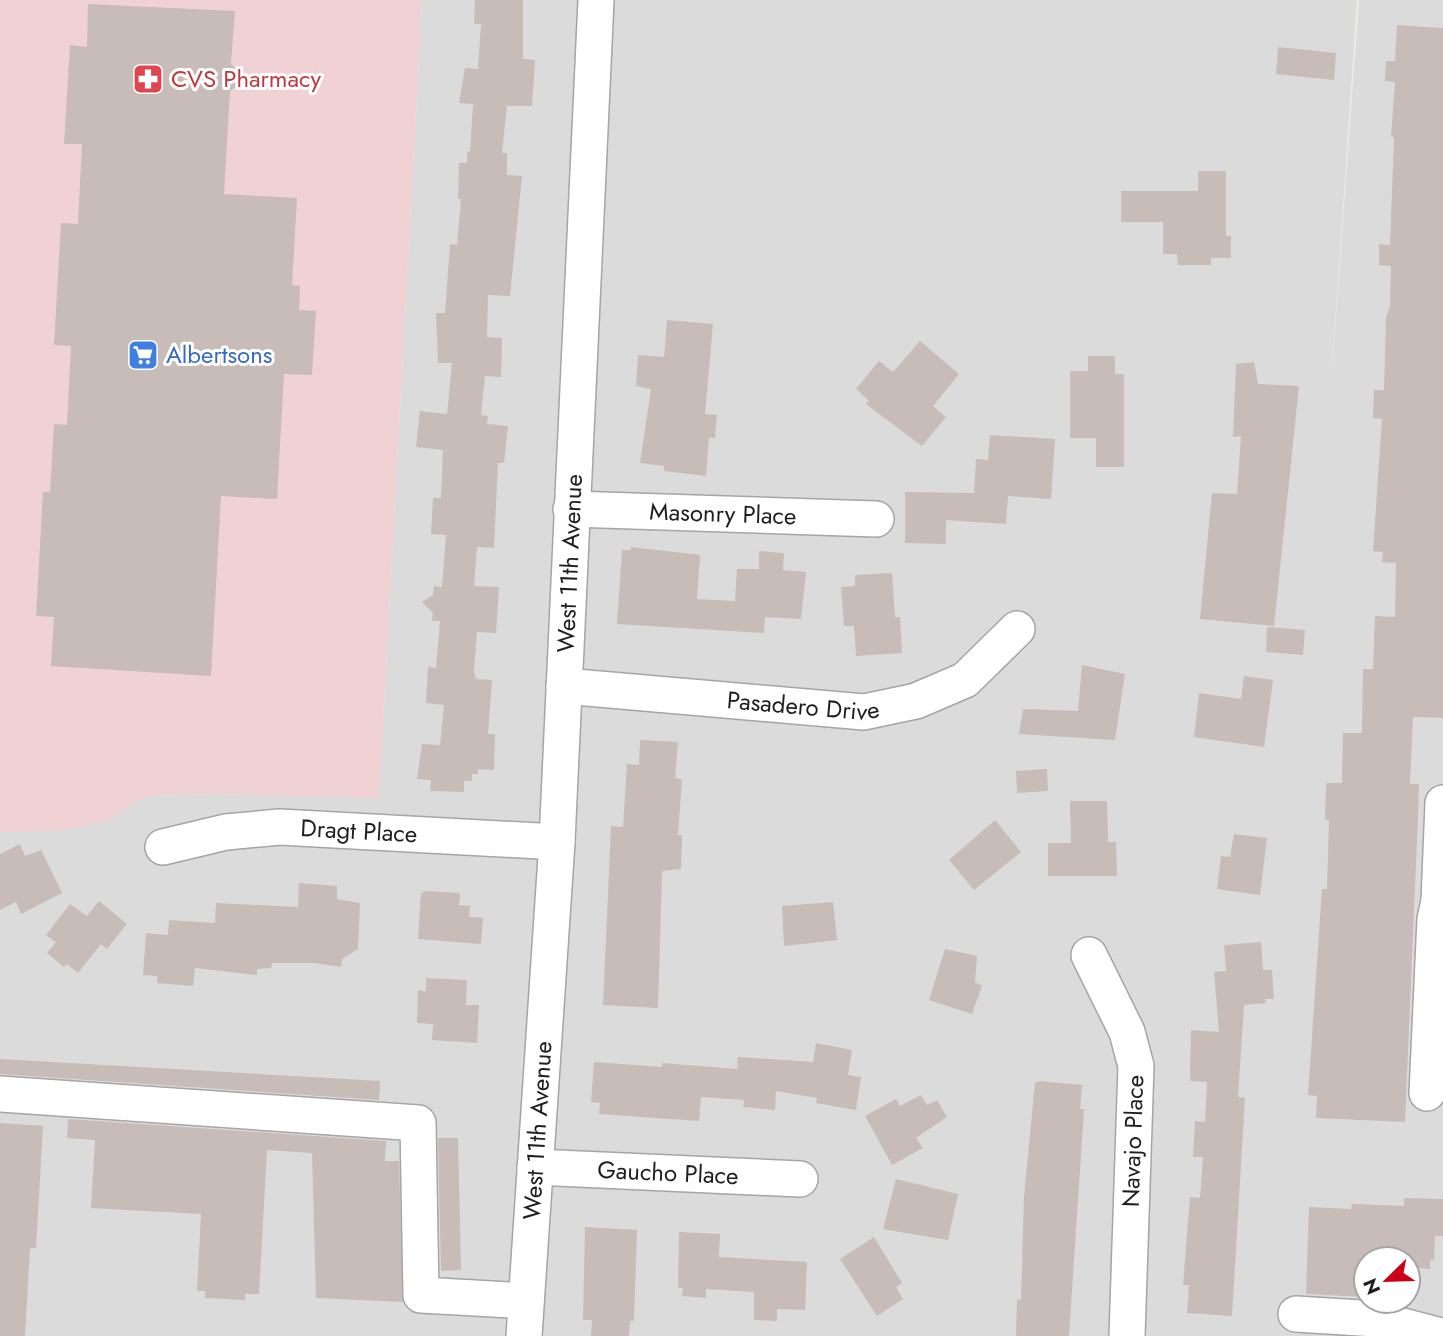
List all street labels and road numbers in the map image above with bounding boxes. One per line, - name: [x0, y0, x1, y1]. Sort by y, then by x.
- street label: West 11th Avenue: [548, 473, 591, 654]
- street label: Masonry Place: [649, 494, 797, 533]
- street label: Pasadero Drive: [725, 682, 882, 729]
- street label: Dragt Place: [300, 810, 418, 851]
- street label: West 11th Avenue: [514, 1040, 561, 1221]
- street label: Navajo Place: [1113, 1074, 1152, 1208]
- street label: Gaucho Place: [597, 1152, 739, 1193]

